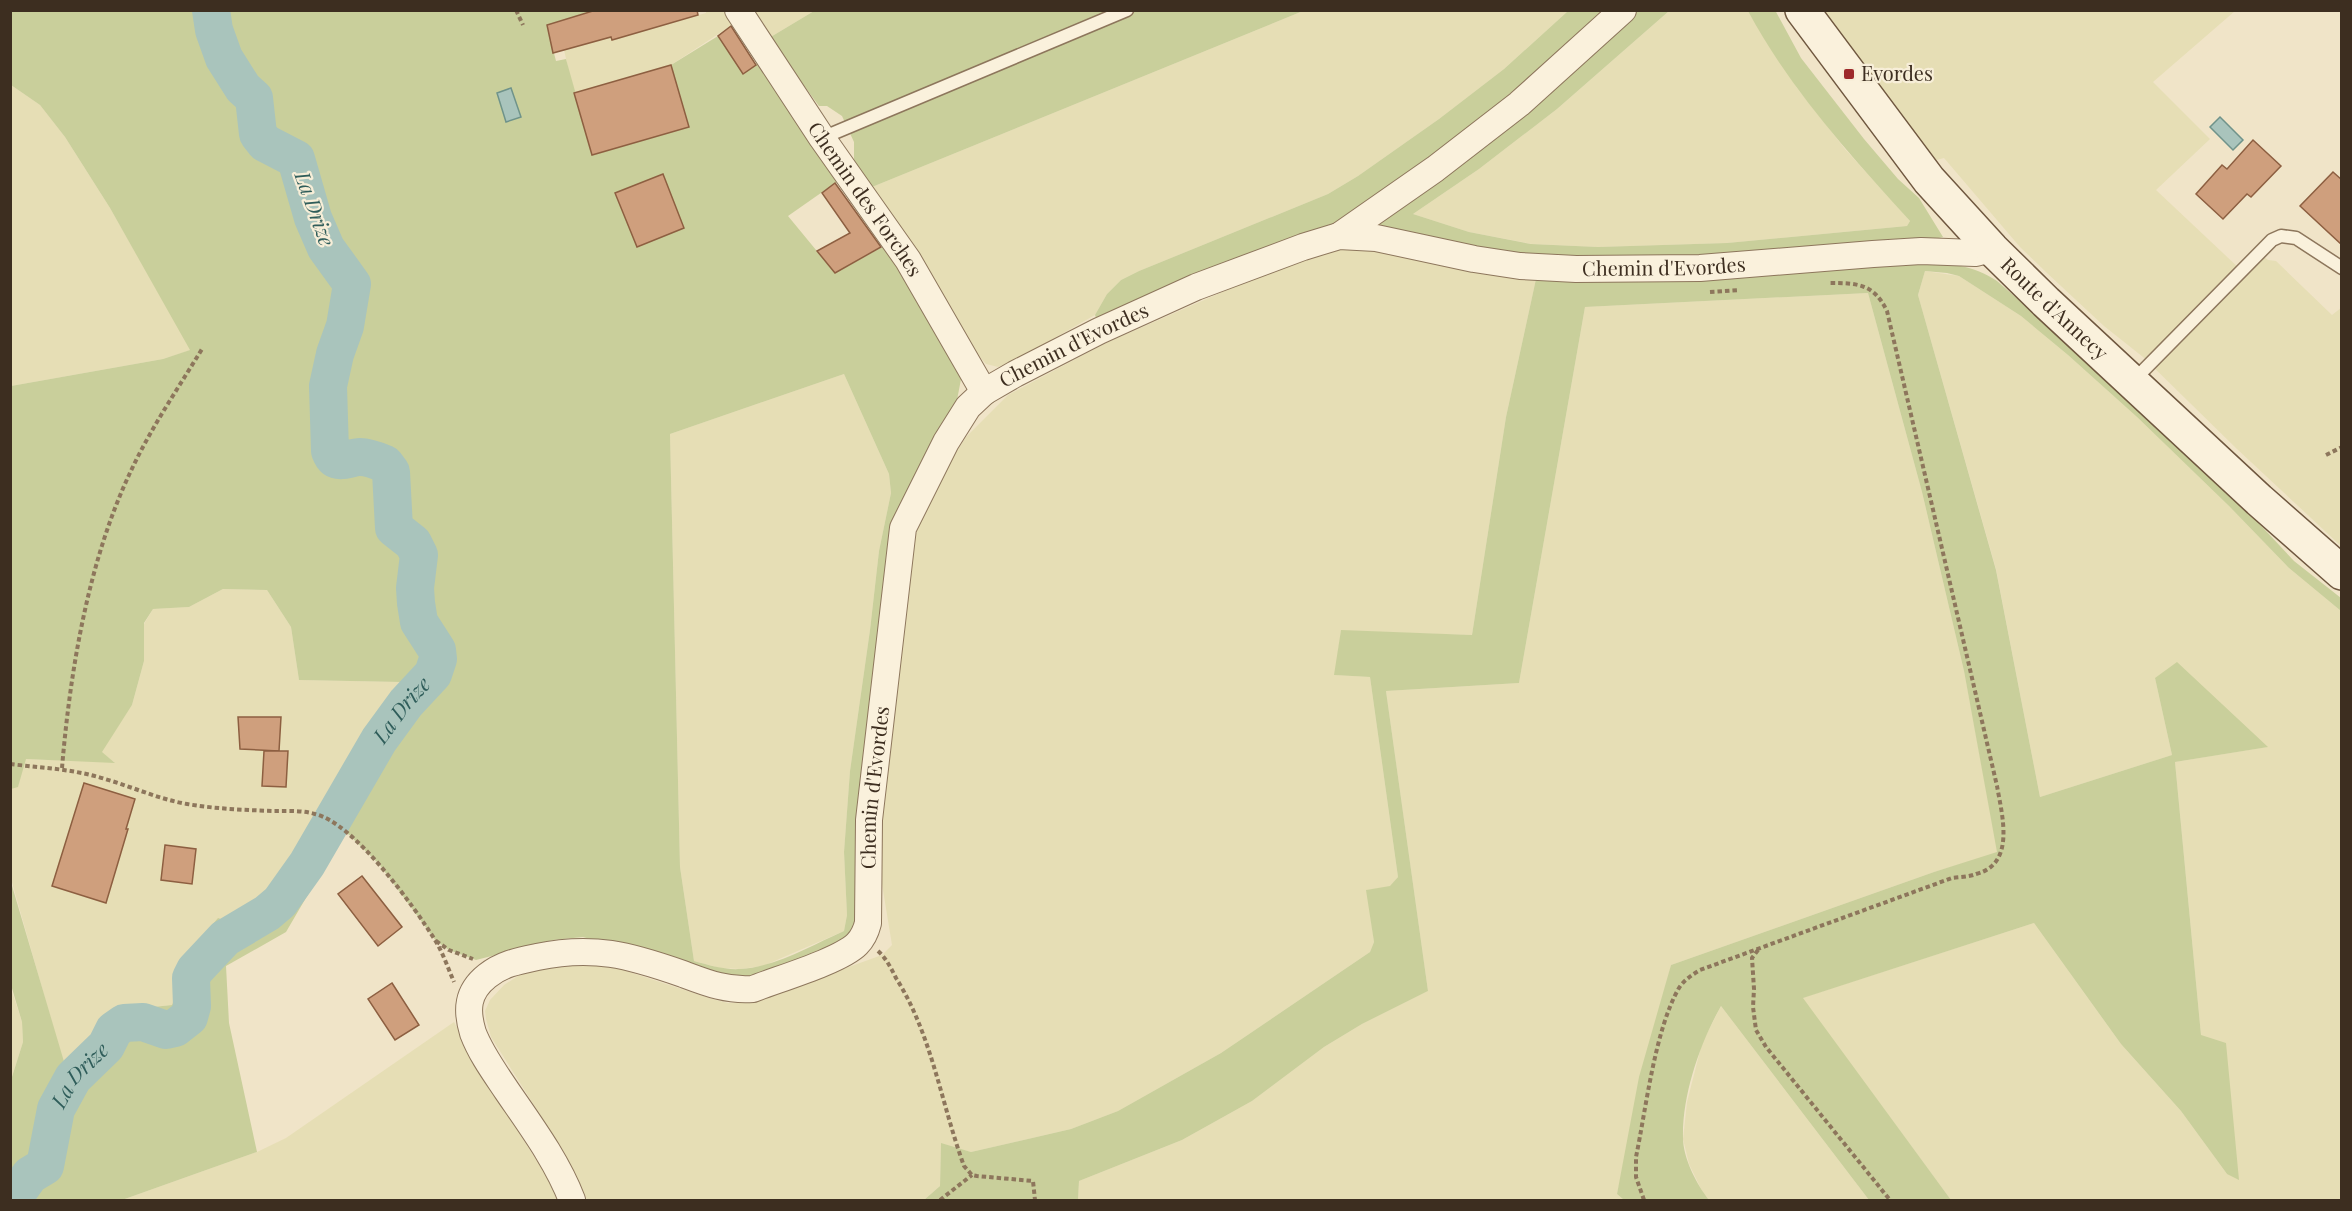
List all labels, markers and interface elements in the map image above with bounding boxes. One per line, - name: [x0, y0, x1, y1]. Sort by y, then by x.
- place label: Evordes: [1861, 59, 1933, 86]
- marker: Evordes: [1842, 67, 1856, 81]
- street label: Chemin des Forches: [803, 116, 930, 281]
- water label: La Drize: [289, 166, 342, 250]
- street label: Chemin d'Evordes: [1582, 249, 1746, 281]
- street label: Route d'Annecy: [1996, 250, 2115, 365]
- street label: Chemin d'Evordes: [993, 295, 1152, 393]
- water label: La Drize: [365, 670, 436, 749]
- street label: Chemin d'Evordes: [854, 704, 894, 869]
- water label: La Drize: [43, 1035, 114, 1113]

